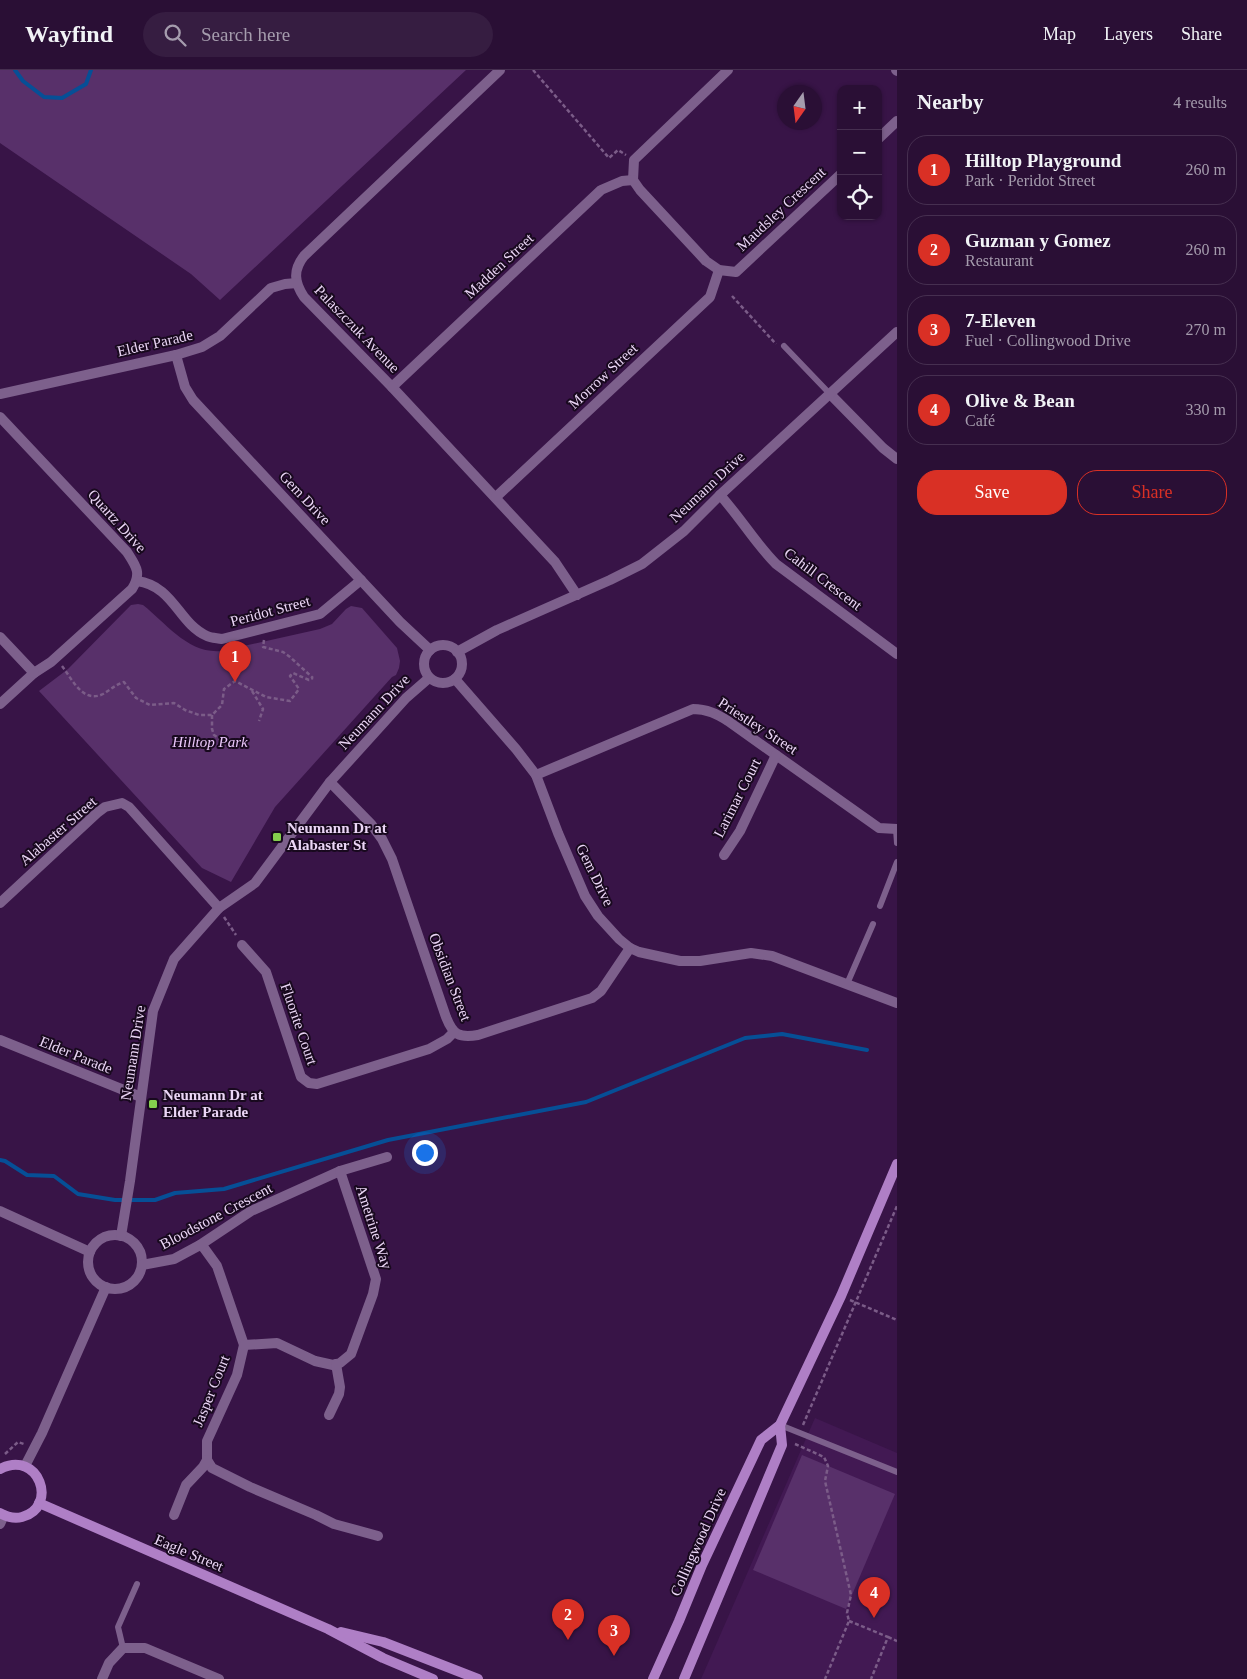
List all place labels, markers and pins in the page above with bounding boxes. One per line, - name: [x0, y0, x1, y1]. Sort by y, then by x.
- pin: 1: [219, 641, 251, 682]
- place label: Neumann Dr at Alabaster St: [287, 820, 387, 853]
- marker: Neumann Dr at Alabaster St: [271, 831, 283, 843]
- place label: Neumann Dr at Elder Parade: [163, 1087, 263, 1120]
- marker: Neumann Dr at Elder Parade: [147, 1098, 159, 1110]
- pin: 4: [858, 1577, 890, 1618]
- pin: 2: [552, 1599, 584, 1640]
- pin: 3: [598, 1615, 630, 1656]

